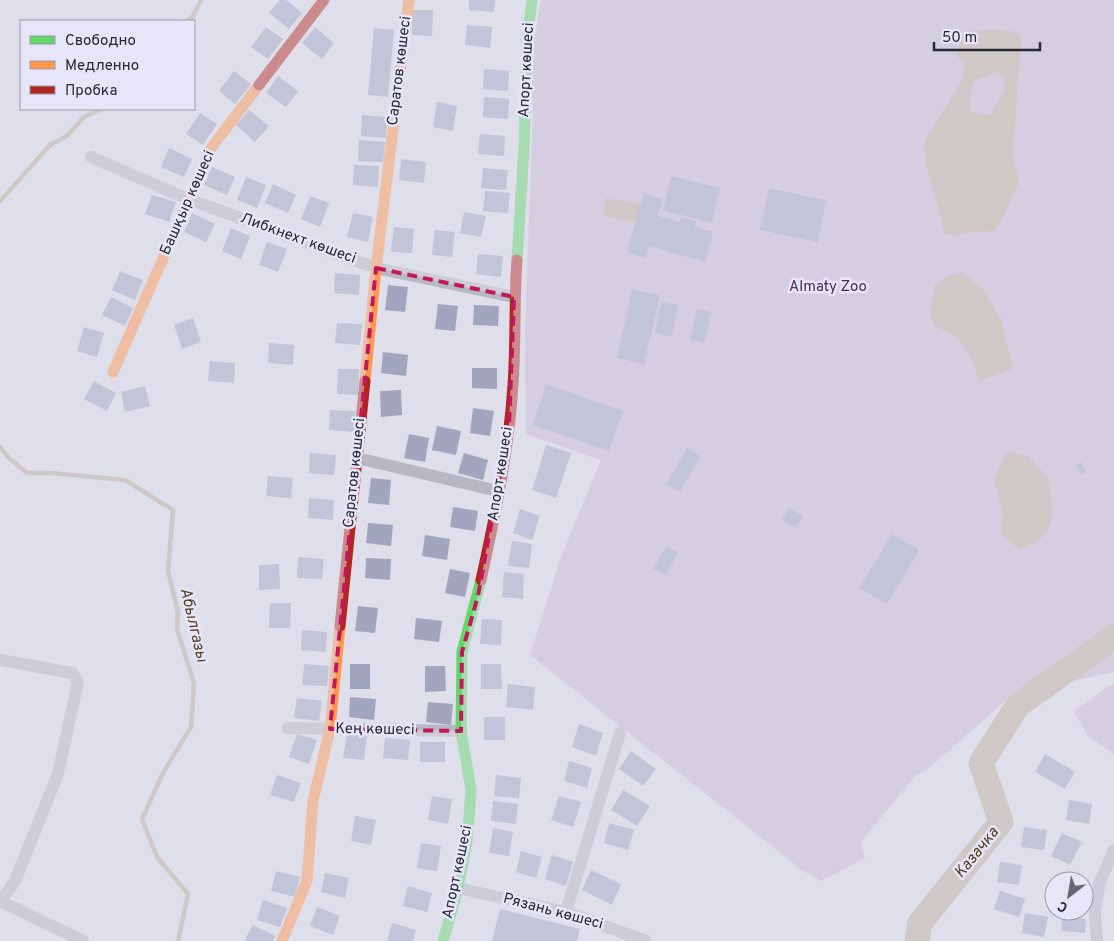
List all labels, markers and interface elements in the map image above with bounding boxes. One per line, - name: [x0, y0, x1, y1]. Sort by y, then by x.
- street label: Саратов көшесі: [384, 15, 416, 127]
- legend: [20, 20, 195, 110]
- scale bar: [934, 20, 1040, 52]
- street label: Апорт көшесі: [515, 22, 539, 118]
- text: 50 m: [942, 29, 977, 48]
- text: Свободно: [65, 32, 136, 51]
- text: Медленно: [65, 57, 139, 76]
- text: Пробка: [65, 82, 117, 101]
- street label: Башқыр көшесі: [156, 148, 220, 258]
- street label: Либкнехт көшесі: [238, 209, 358, 269]
- park label: Almaty Zoo: [789, 278, 867, 297]
- street label: Саратов көшесі: [340, 417, 370, 529]
- street label: Апорт көшесі: [484, 426, 518, 522]
- water label: Абылгазы: [175, 586, 211, 665]
- street label: Кең көшесі: [335, 720, 415, 740]
- water label: Казачка: [950, 823, 1004, 883]
- street label: Апорт көшесі: [439, 824, 477, 920]
- north arrow: [1044, 871, 1094, 921]
- street label: Рязань көшесі: [501, 890, 605, 934]
- text: С: [1055, 896, 1071, 915]

